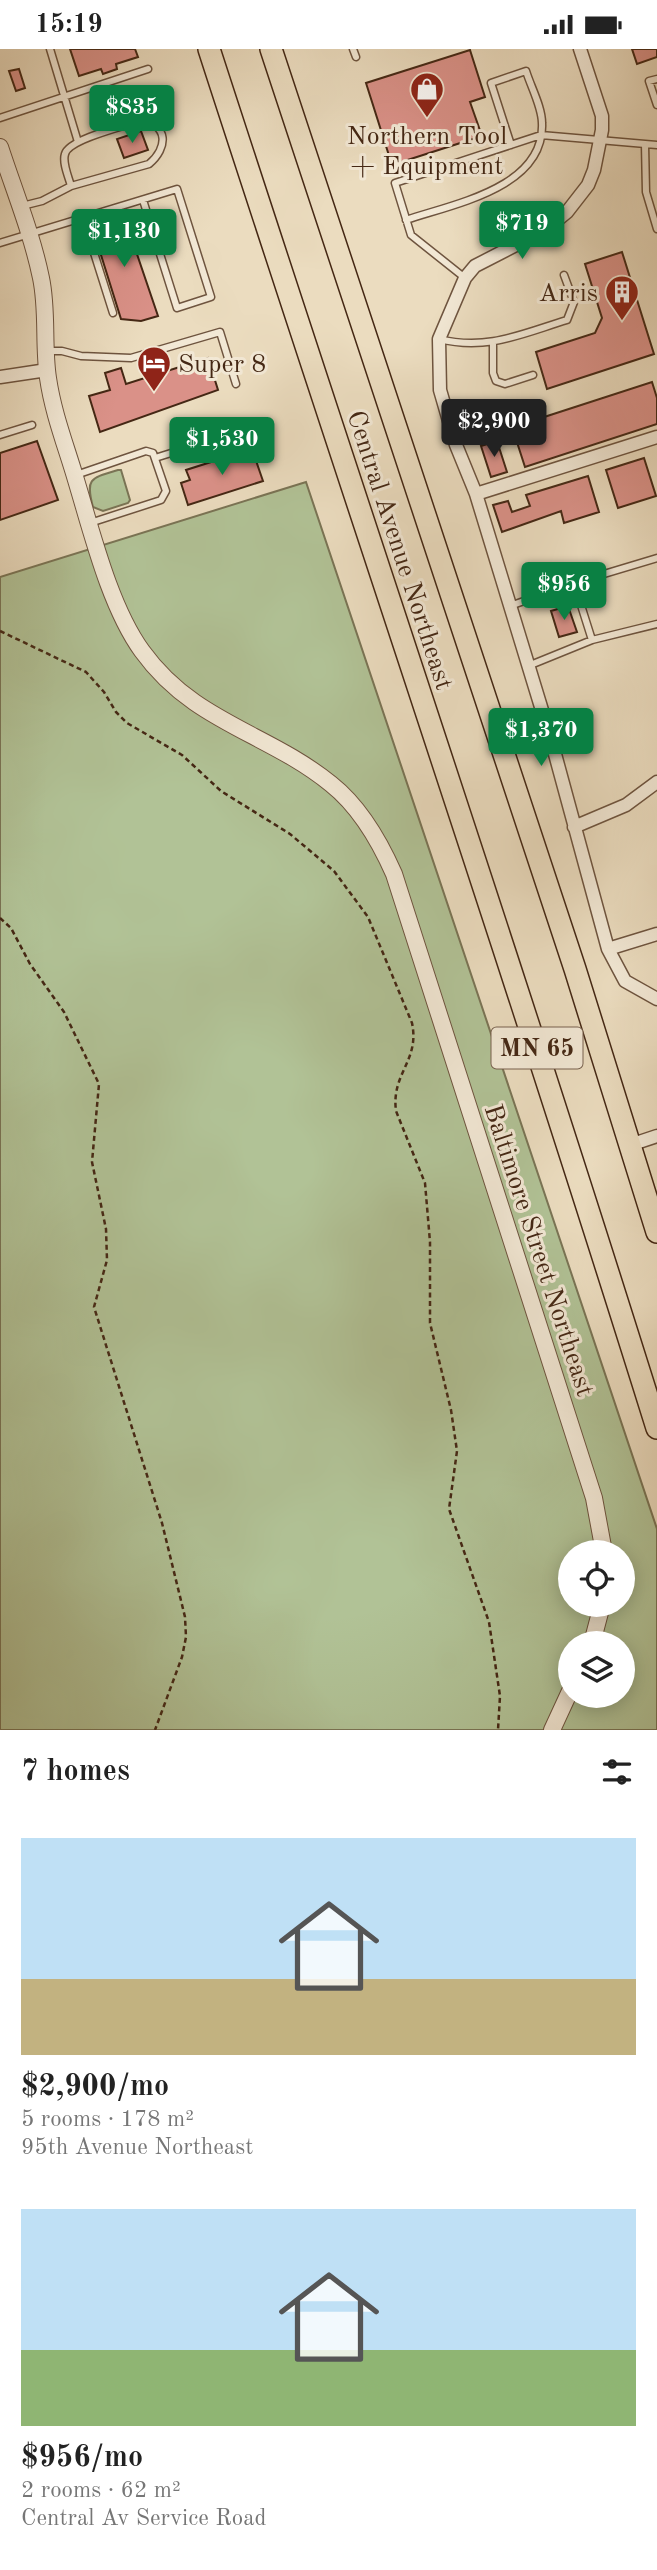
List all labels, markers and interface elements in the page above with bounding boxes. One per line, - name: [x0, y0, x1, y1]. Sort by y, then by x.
- text: 15:19: [35, 12, 103, 38]
- shop icon: Northern Tool + Equipment: [408, 70, 446, 119]
- pin: $835: [91, 85, 173, 145]
- text: $835: [105, 96, 159, 119]
- place label: Northern Tool + Equipment: [347, 124, 507, 180]
- pin: $719: [481, 201, 563, 261]
- pin: $1,130: [67, 209, 181, 269]
- text: $719: [495, 212, 549, 235]
- text: $1,130: [87, 220, 161, 243]
- building icon: Arris: [603, 273, 641, 322]
- place label: Arris: [539, 281, 598, 307]
- hotel icon: Super 8: [135, 344, 173, 393]
- place label: Super 8: [178, 352, 266, 378]
- pin: $2,900: [437, 399, 551, 459]
- street label: Central Avenue Northeast: [342, 408, 457, 694]
- text: $2,900: [457, 410, 531, 433]
- pin: $1,530: [165, 417, 279, 477]
- text: $1,530: [185, 428, 259, 451]
- pin: $956: [523, 563, 605, 622]
- text: $956: [537, 573, 591, 596]
- pin: $1,370: [484, 709, 598, 768]
- text: $1,370: [504, 719, 578, 742]
- road number: MN 65: [491, 1028, 582, 1069]
- street label: Baltimore Street Northeast: [479, 1101, 598, 1400]
- map controls: [558, 1540, 635, 1708]
- button: locate: [558, 1540, 635, 1617]
- button: layers: [558, 1631, 635, 1708]
- icon: filters: [598, 1753, 636, 1791]
- text: 7 homes: [21, 1757, 130, 1787]
- icon: home: [266, 1883, 392, 2009]
- text: $2,900/mo: [21, 2072, 169, 2102]
- text: 5 rooms · 178 m²: [21, 2108, 194, 2131]
- text: 95th Avenue Northeast: [21, 2136, 253, 2159]
- icon: home: [266, 2254, 392, 2380]
- text: $956/mo: [21, 2443, 143, 2473]
- text: 2 rooms · 62 m²: [21, 2479, 181, 2502]
- text: Central Av Service Road: [21, 2507, 267, 2530]

